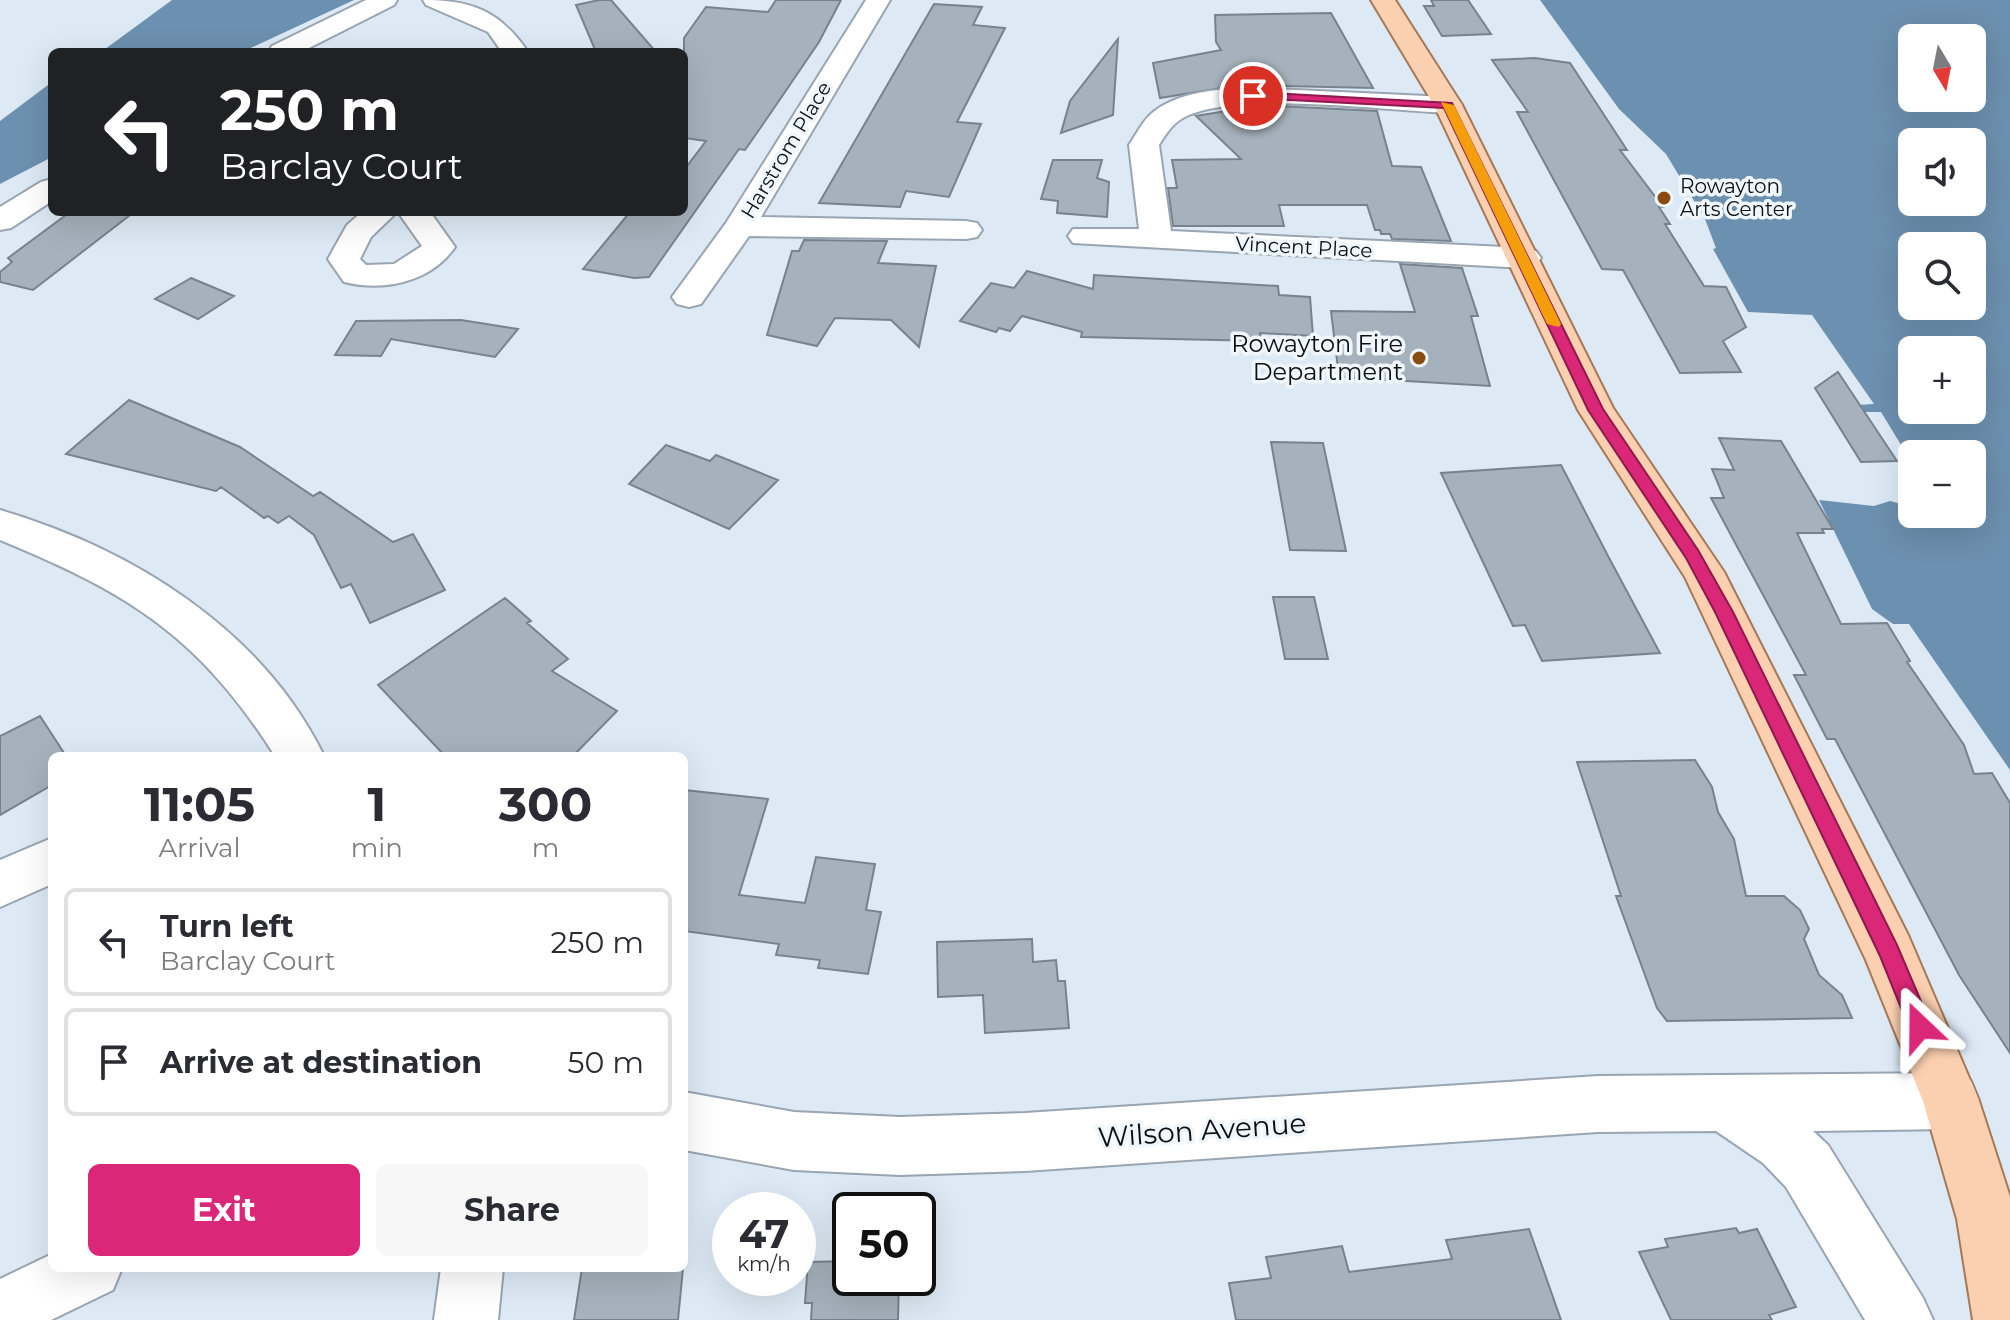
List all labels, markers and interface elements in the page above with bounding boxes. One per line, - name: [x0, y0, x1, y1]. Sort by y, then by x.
- north arrow: [1898, 24, 1986, 112]
- map controls: [1898, 24, 1986, 528]
- pin: [1219, 62, 1287, 130]
- icon: arrive: [1231, 74, 1275, 118]
- text: 250 m: [220, 76, 399, 144]
- street label: Harstrom Place: [736, 77, 836, 223]
- icon: left: [88, 80, 192, 184]
- button: sound: [1898, 128, 1986, 216]
- text: Barclay Court: [220, 144, 463, 188]
- place label: Rowayton Arts Center: [1680, 174, 1793, 221]
- marker: Rowayton Arts Center: [1655, 189, 1673, 207]
- street label: Vincent Place: [1235, 231, 1373, 263]
- button: search: [1898, 232, 1986, 320]
- place label: Rowayton Fire Department: [1231, 329, 1403, 386]
- button: +: [1898, 336, 1986, 424]
- marker: Rowayton Fire Department: [1410, 349, 1428, 367]
- button: −: [1898, 440, 1986, 528]
- text: 11:05: [144, 775, 255, 833]
- text: 1: [367, 775, 386, 833]
- text: 300: [499, 775, 592, 833]
- text: Arrival: [158, 832, 240, 864]
- text: min: [351, 832, 403, 864]
- text: m: [532, 832, 559, 864]
- text: Turn left: [160, 908, 293, 945]
- icon: left: [92, 920, 136, 964]
- text: 250 m: [550, 924, 644, 961]
- text: Barclay Court: [160, 945, 335, 977]
- position arrow: [1878, 985, 1962, 1069]
- icon: arrive: [92, 1040, 136, 1084]
- text: Arrive at destination: [160, 1044, 482, 1081]
- text: 50 m: [567, 1044, 644, 1081]
- street label: Wilson Avenue: [1097, 1106, 1307, 1154]
- button: Exit: [88, 1164, 360, 1256]
- button: Share: [376, 1164, 648, 1256]
- speed limit sign: 50: [832, 1192, 936, 1296]
- text: 47: [739, 1209, 789, 1258]
- text: km/h: [737, 1252, 791, 1276]

